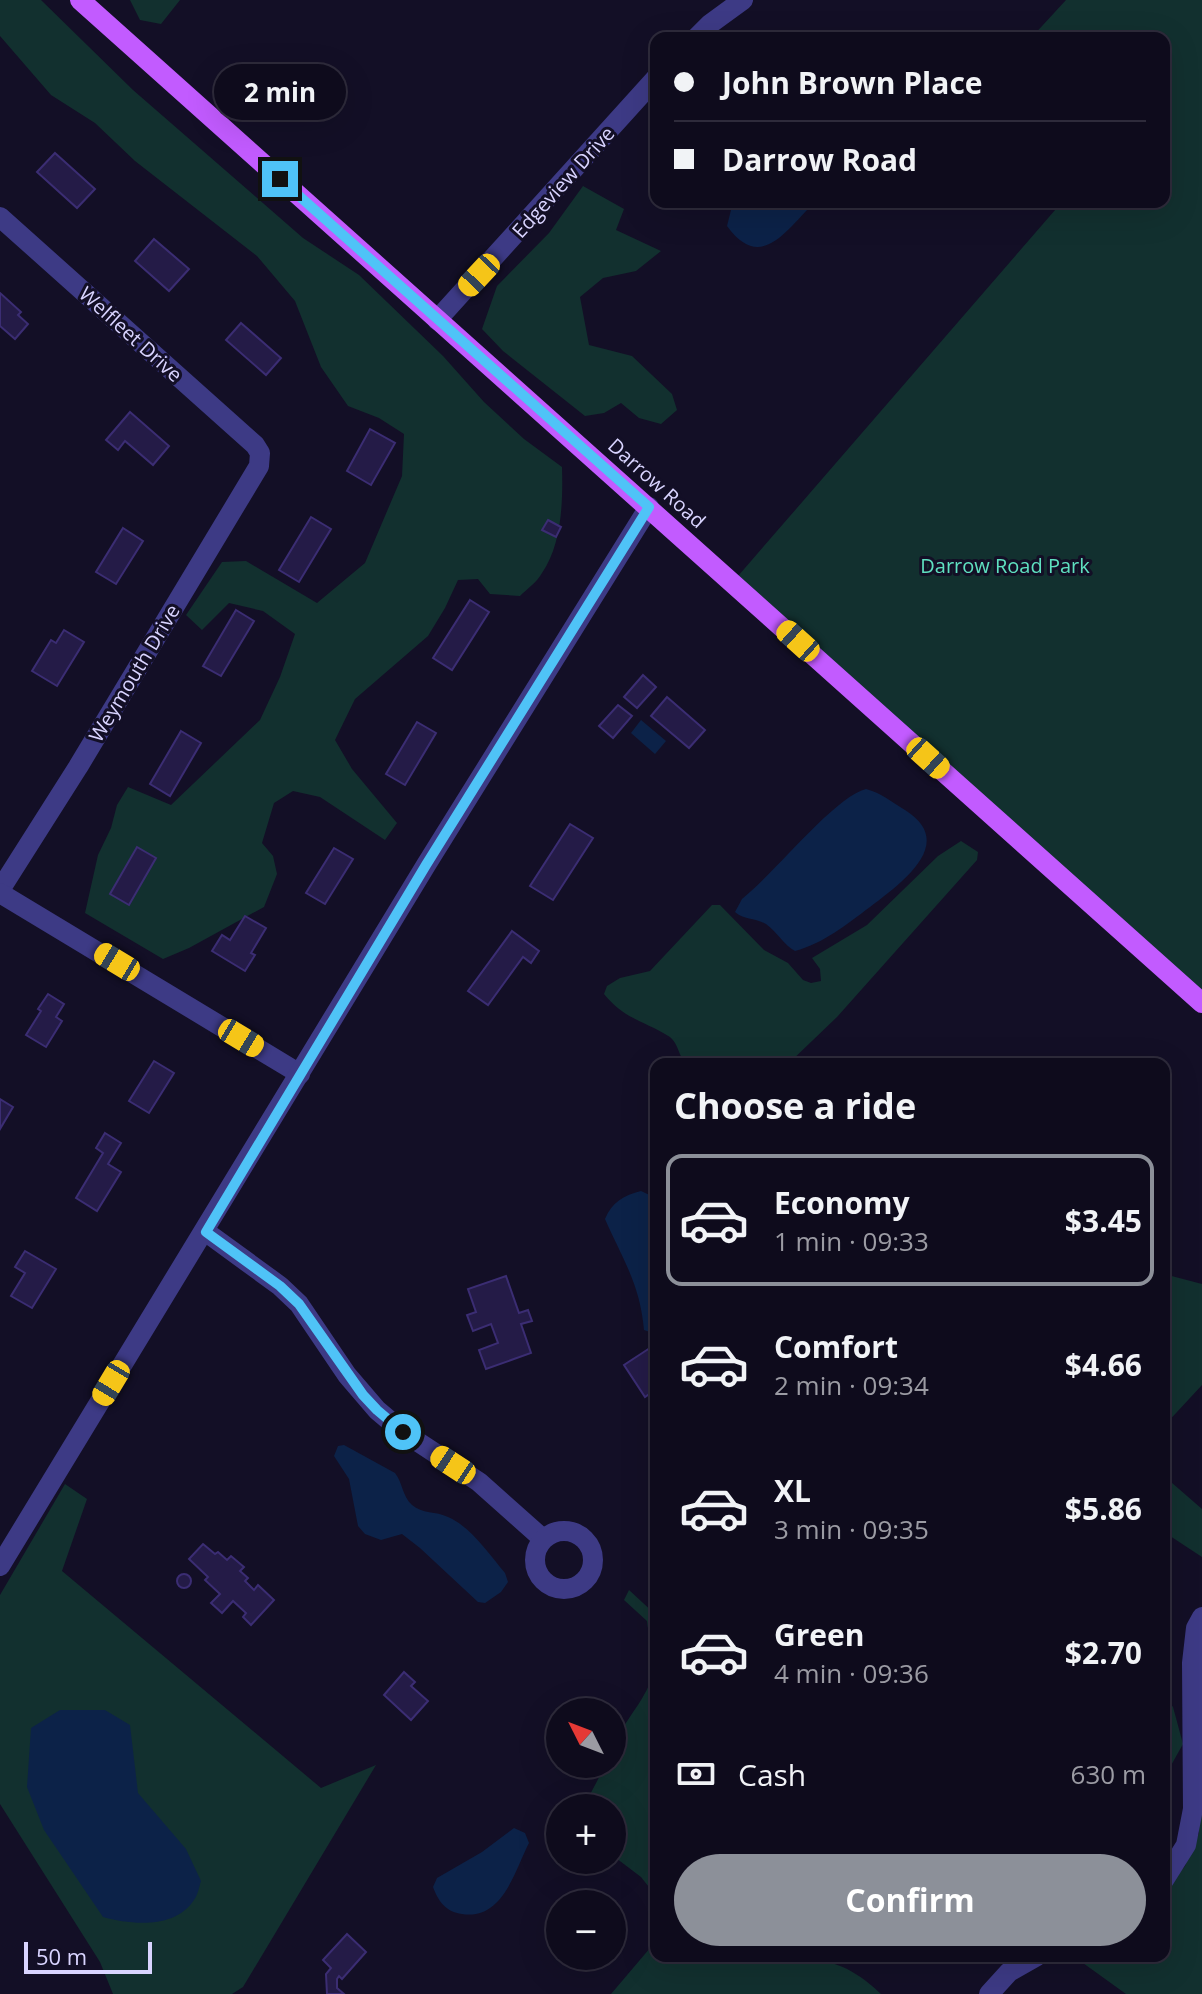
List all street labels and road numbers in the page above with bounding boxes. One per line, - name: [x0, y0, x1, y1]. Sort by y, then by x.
- street label: Edgeview Drive: [506, 120, 620, 244]
- street label: Welfleet Drive: [74, 280, 188, 388]
- street label: Darrow Road: [602, 432, 712, 534]
- street label: Weymouth Drive: [82, 599, 186, 747]

